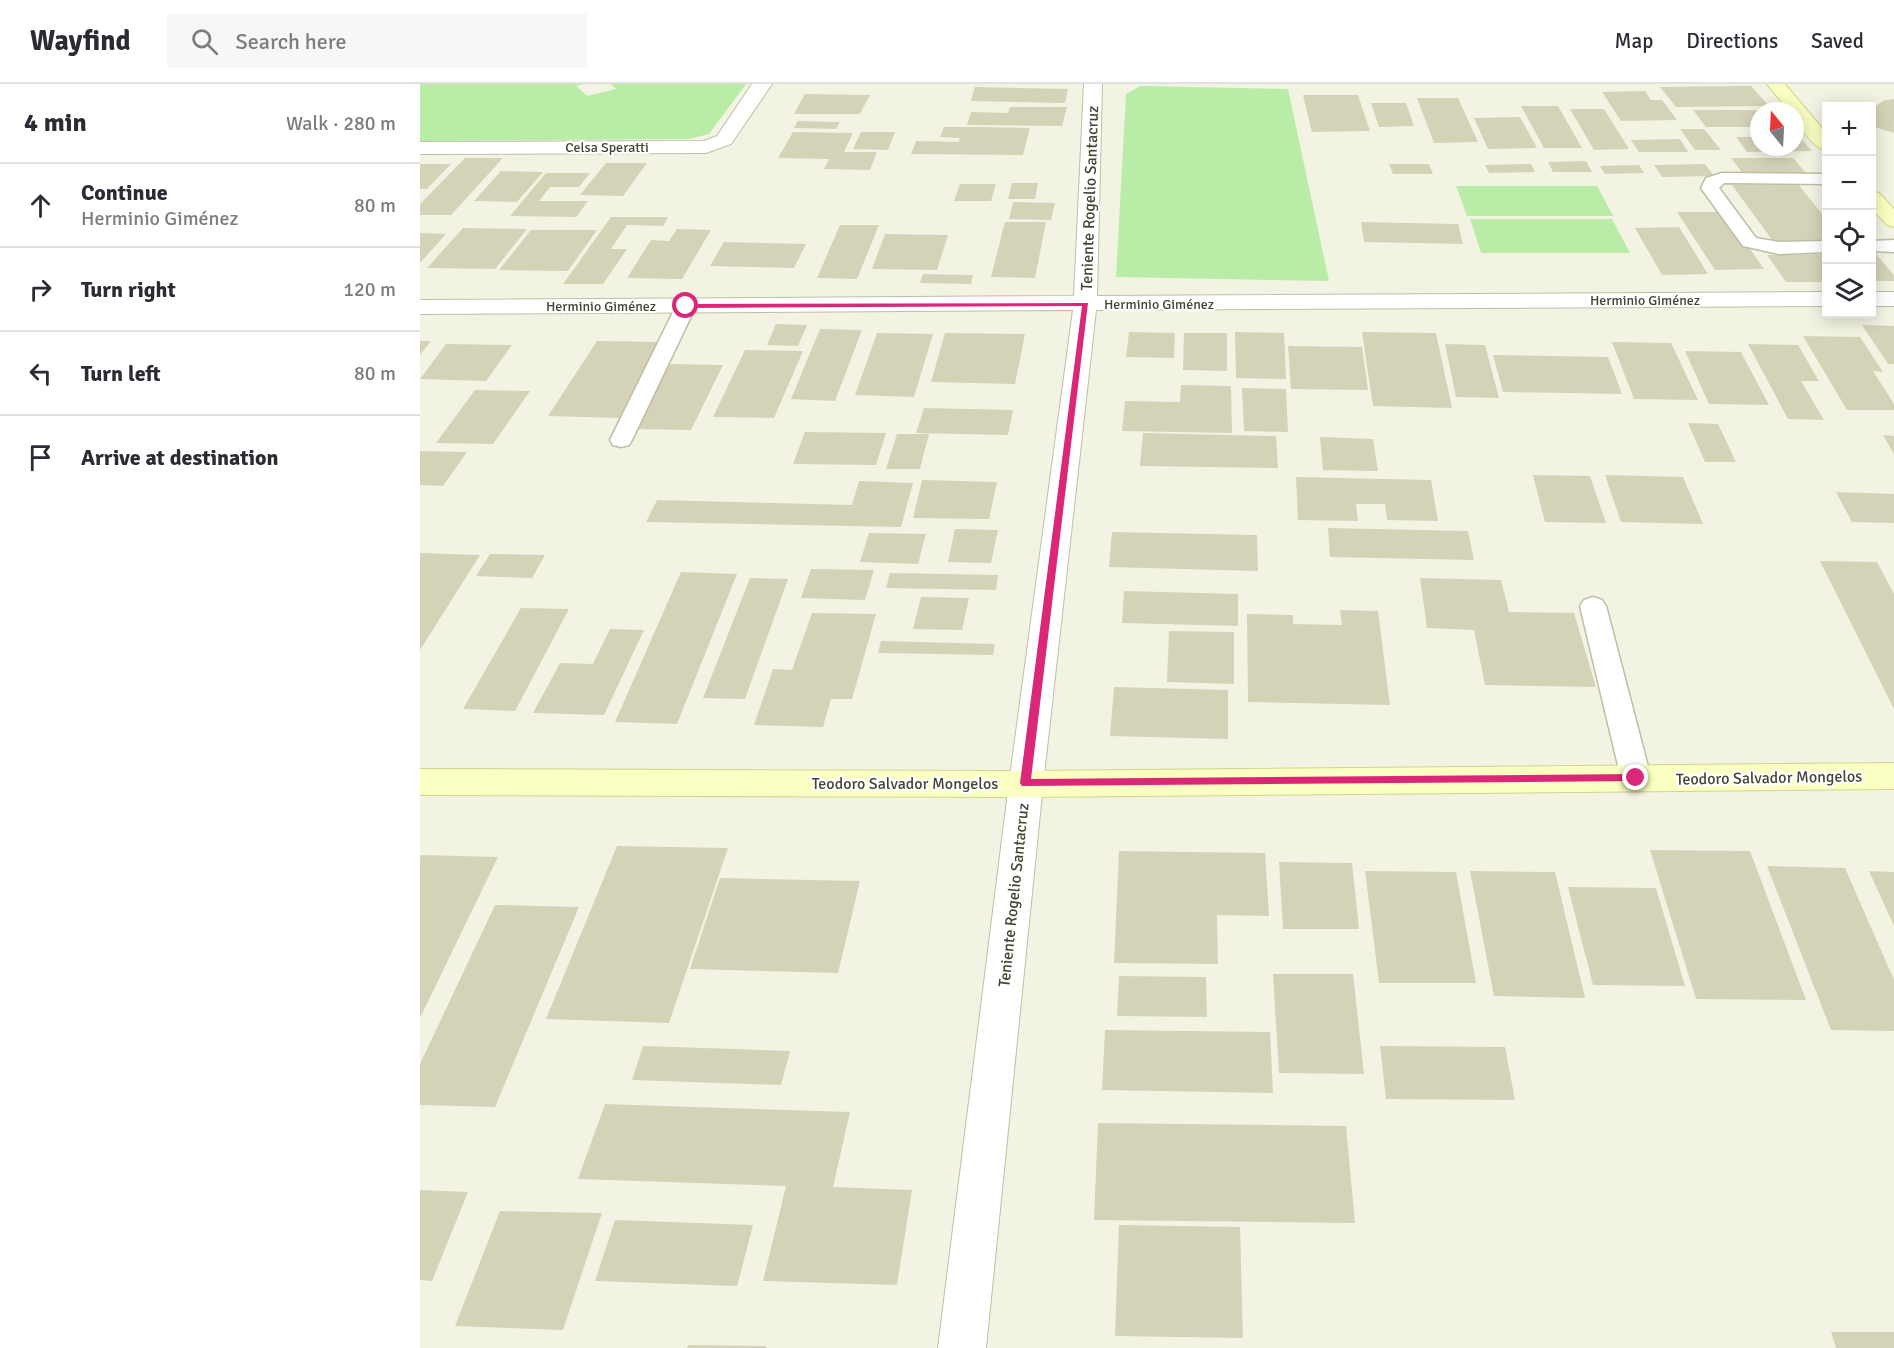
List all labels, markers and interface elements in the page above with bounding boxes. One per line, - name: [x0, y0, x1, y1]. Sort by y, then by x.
- search box: [167, 14, 587, 68]
- text: Wayfind: [30, 24, 131, 58]
- icon: search: [188, 25, 221, 58]
- text: Search here: [236, 28, 347, 55]
- text: Map: [1615, 28, 1653, 54]
- text: Directions: [1686, 28, 1778, 54]
- text: Saved: [1811, 28, 1864, 54]
- north arrow: [1750, 102, 1804, 156]
- map controls: [1822, 102, 1876, 318]
- button: +: [1822, 102, 1876, 156]
- street label: Teniente Rogelio Santacruz: [1077, 105, 1103, 291]
- text: 4 min: [24, 107, 87, 139]
- text: Walk · 280 m: [286, 111, 396, 136]
- street label: Celsa Speratti: [565, 139, 649, 156]
- button: −: [1822, 156, 1876, 210]
- text: Continue: [81, 179, 168, 206]
- icon: ahead: [24, 189, 57, 222]
- text: 80 m: [354, 193, 396, 218]
- text: Herminio Giménez: [81, 206, 238, 231]
- button: locate: [1822, 210, 1876, 264]
- button: layers: [1822, 264, 1876, 318]
- icon: right: [24, 273, 57, 306]
- text: Turn right: [81, 276, 176, 303]
- text: 120 m: [343, 277, 396, 302]
- route start: [672, 292, 698, 318]
- street label: Herminio Giménez: [1590, 292, 1700, 309]
- street label: Herminio Giménez: [1104, 296, 1214, 313]
- street label: Herminio Giménez: [546, 298, 656, 315]
- icon: left: [24, 357, 57, 390]
- text: Turn left: [81, 360, 161, 387]
- text: 80 m: [354, 361, 396, 386]
- icon: arrive: [24, 441, 57, 474]
- text: Arrive at destination: [81, 444, 278, 471]
- route end: [1622, 764, 1648, 790]
- street label: Teodoro Salvador Mongelos: [1676, 766, 1862, 790]
- street label: Teodoro Salvador Mongelos: [812, 774, 998, 794]
- street label: Teniente Rogelio Santacruz: [994, 802, 1034, 988]

